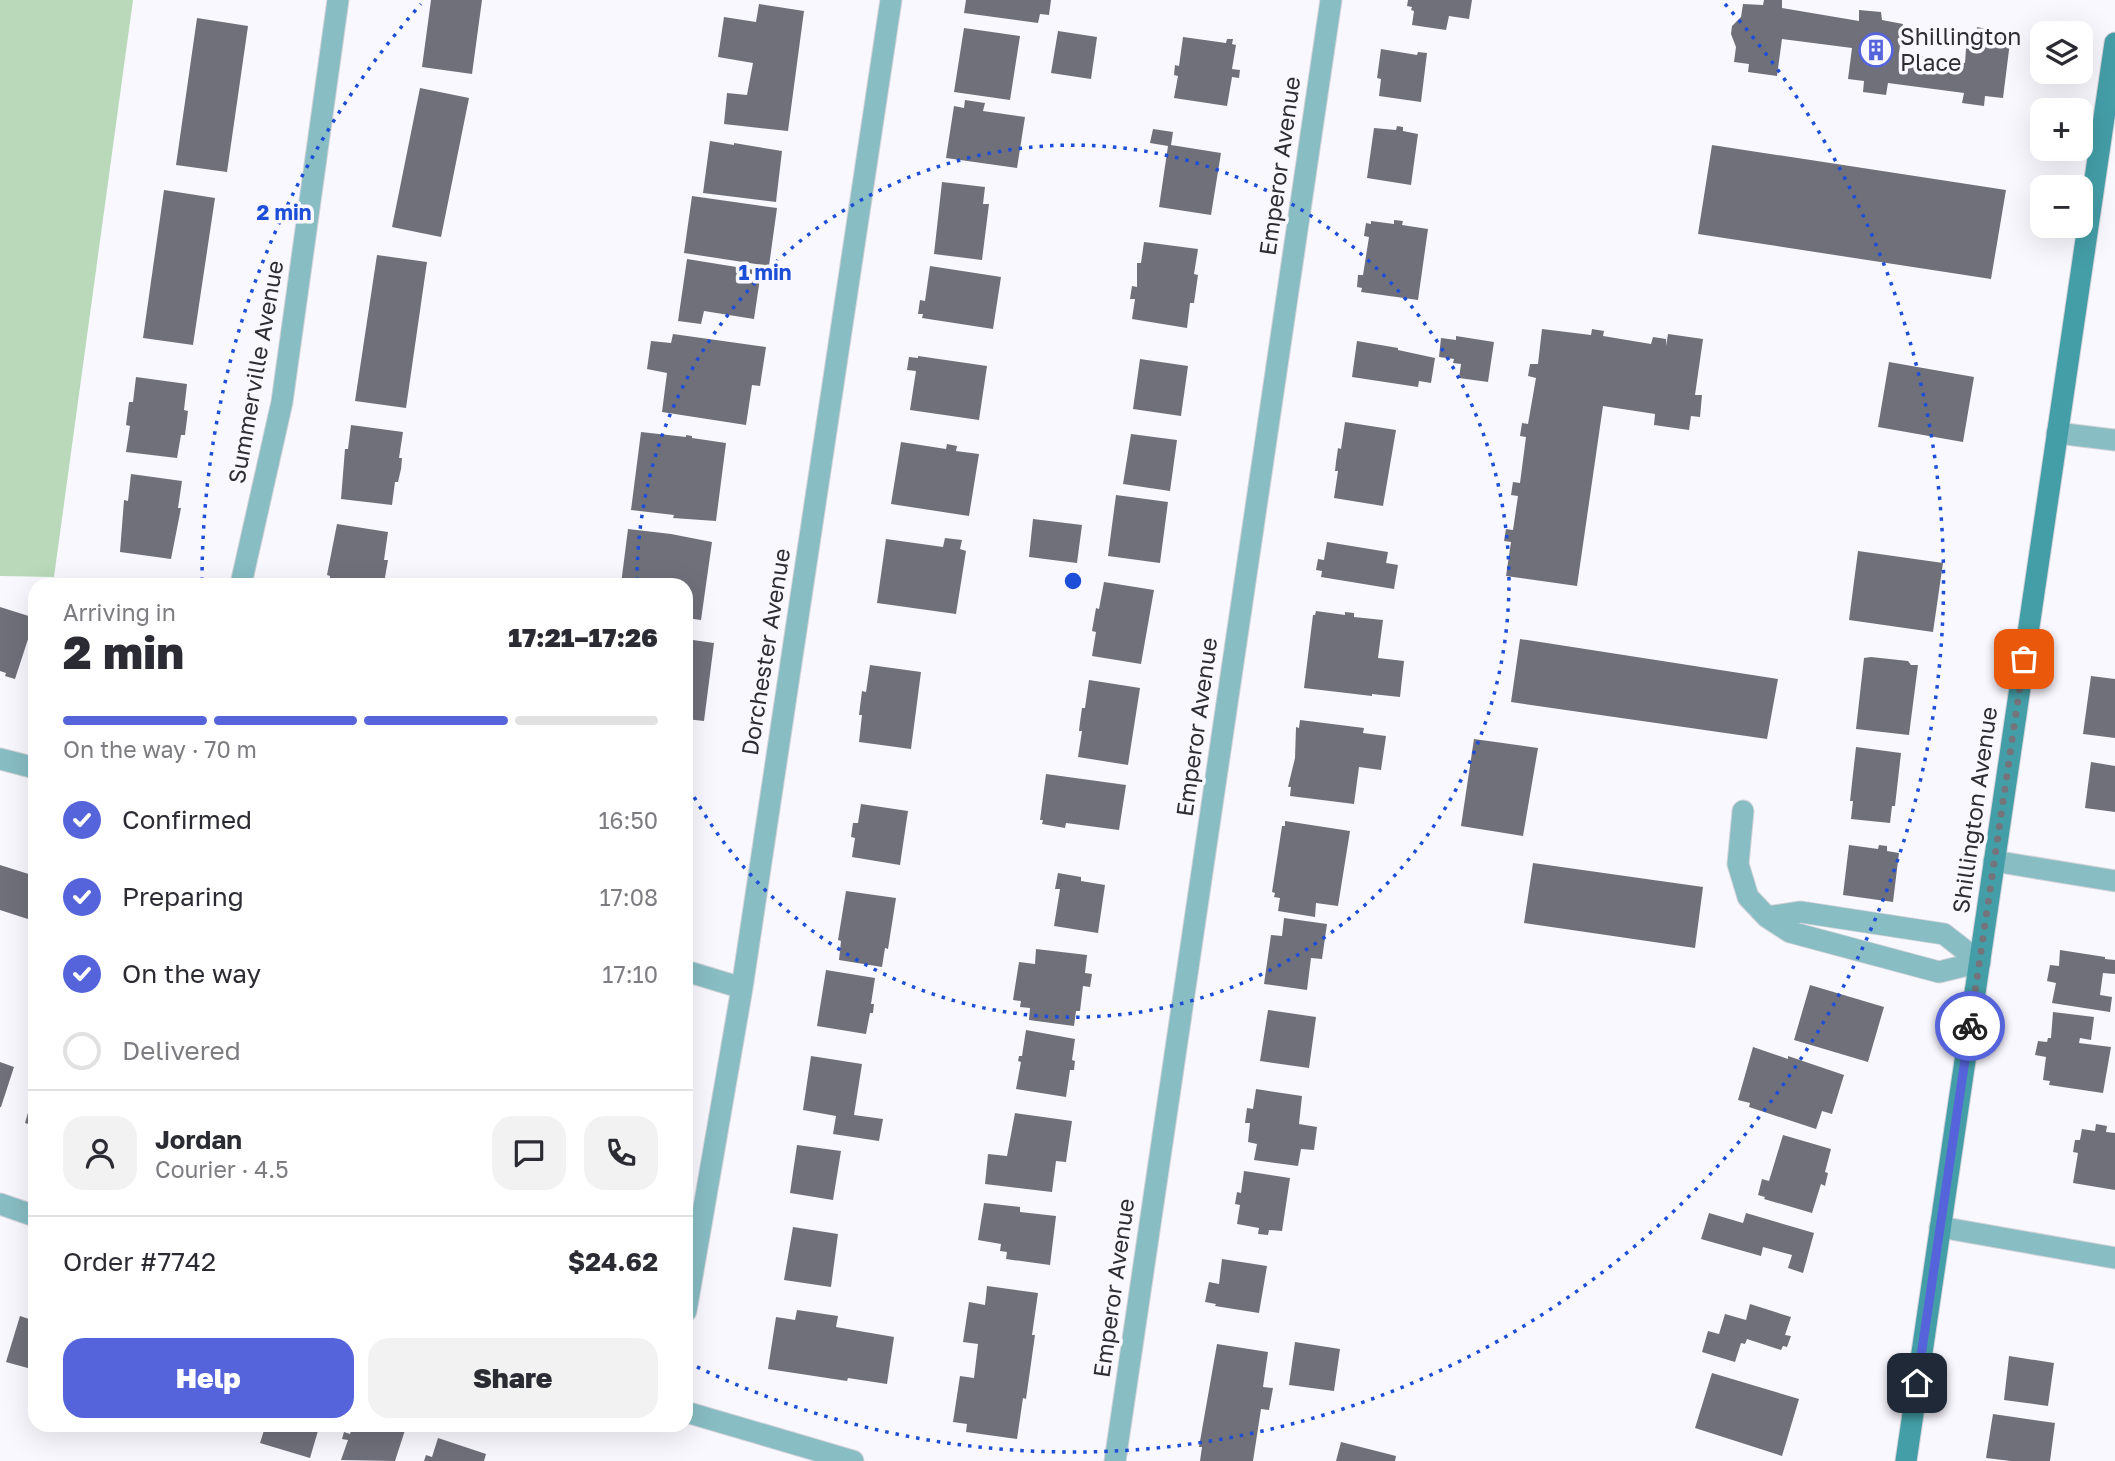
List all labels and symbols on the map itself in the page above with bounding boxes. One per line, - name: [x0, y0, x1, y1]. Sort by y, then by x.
- place label: Shillington Place: [1900, 22, 2021, 76]
- building icon: Shillington Place: [1857, 31, 1895, 69]
- street label: Emperor Avenue: [1253, 75, 1305, 257]
- text: 2 min: [257, 199, 311, 225]
- street label: Summerville Avenue: [222, 258, 288, 486]
- text: 1 min: [739, 259, 791, 285]
- street label: Dorchester Avenue: [735, 546, 795, 757]
- centre of rings: [1061, 569, 1085, 593]
- pin: [1994, 629, 2054, 689]
- street label: Emperor Avenue: [1170, 636, 1222, 818]
- street label: Shillington Avenue: [1946, 705, 2002, 915]
- courier: [1935, 991, 2005, 1061]
- street label: Emperor Avenue: [1087, 1197, 1139, 1379]
- pin: [1887, 1353, 1947, 1413]

